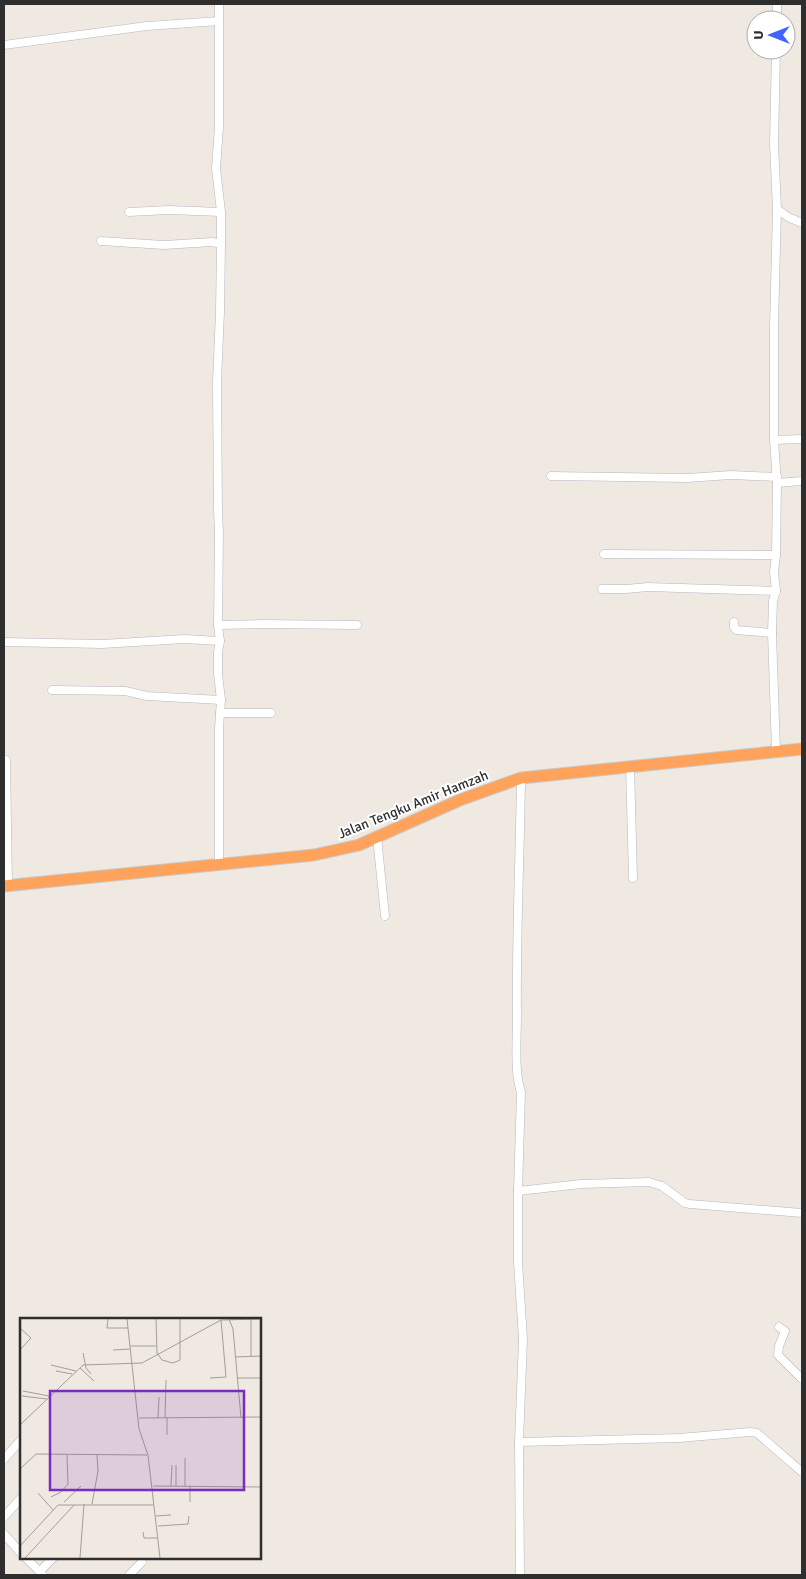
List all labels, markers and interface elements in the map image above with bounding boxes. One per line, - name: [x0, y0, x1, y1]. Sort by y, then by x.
- north arrow: [746, 10, 796, 60]
- text: U: [750, 30, 767, 40]
- street label: Jalan Tengku Amir Hamzah: [336, 766, 491, 842]
- inset map: [20, 1318, 261, 1559]

